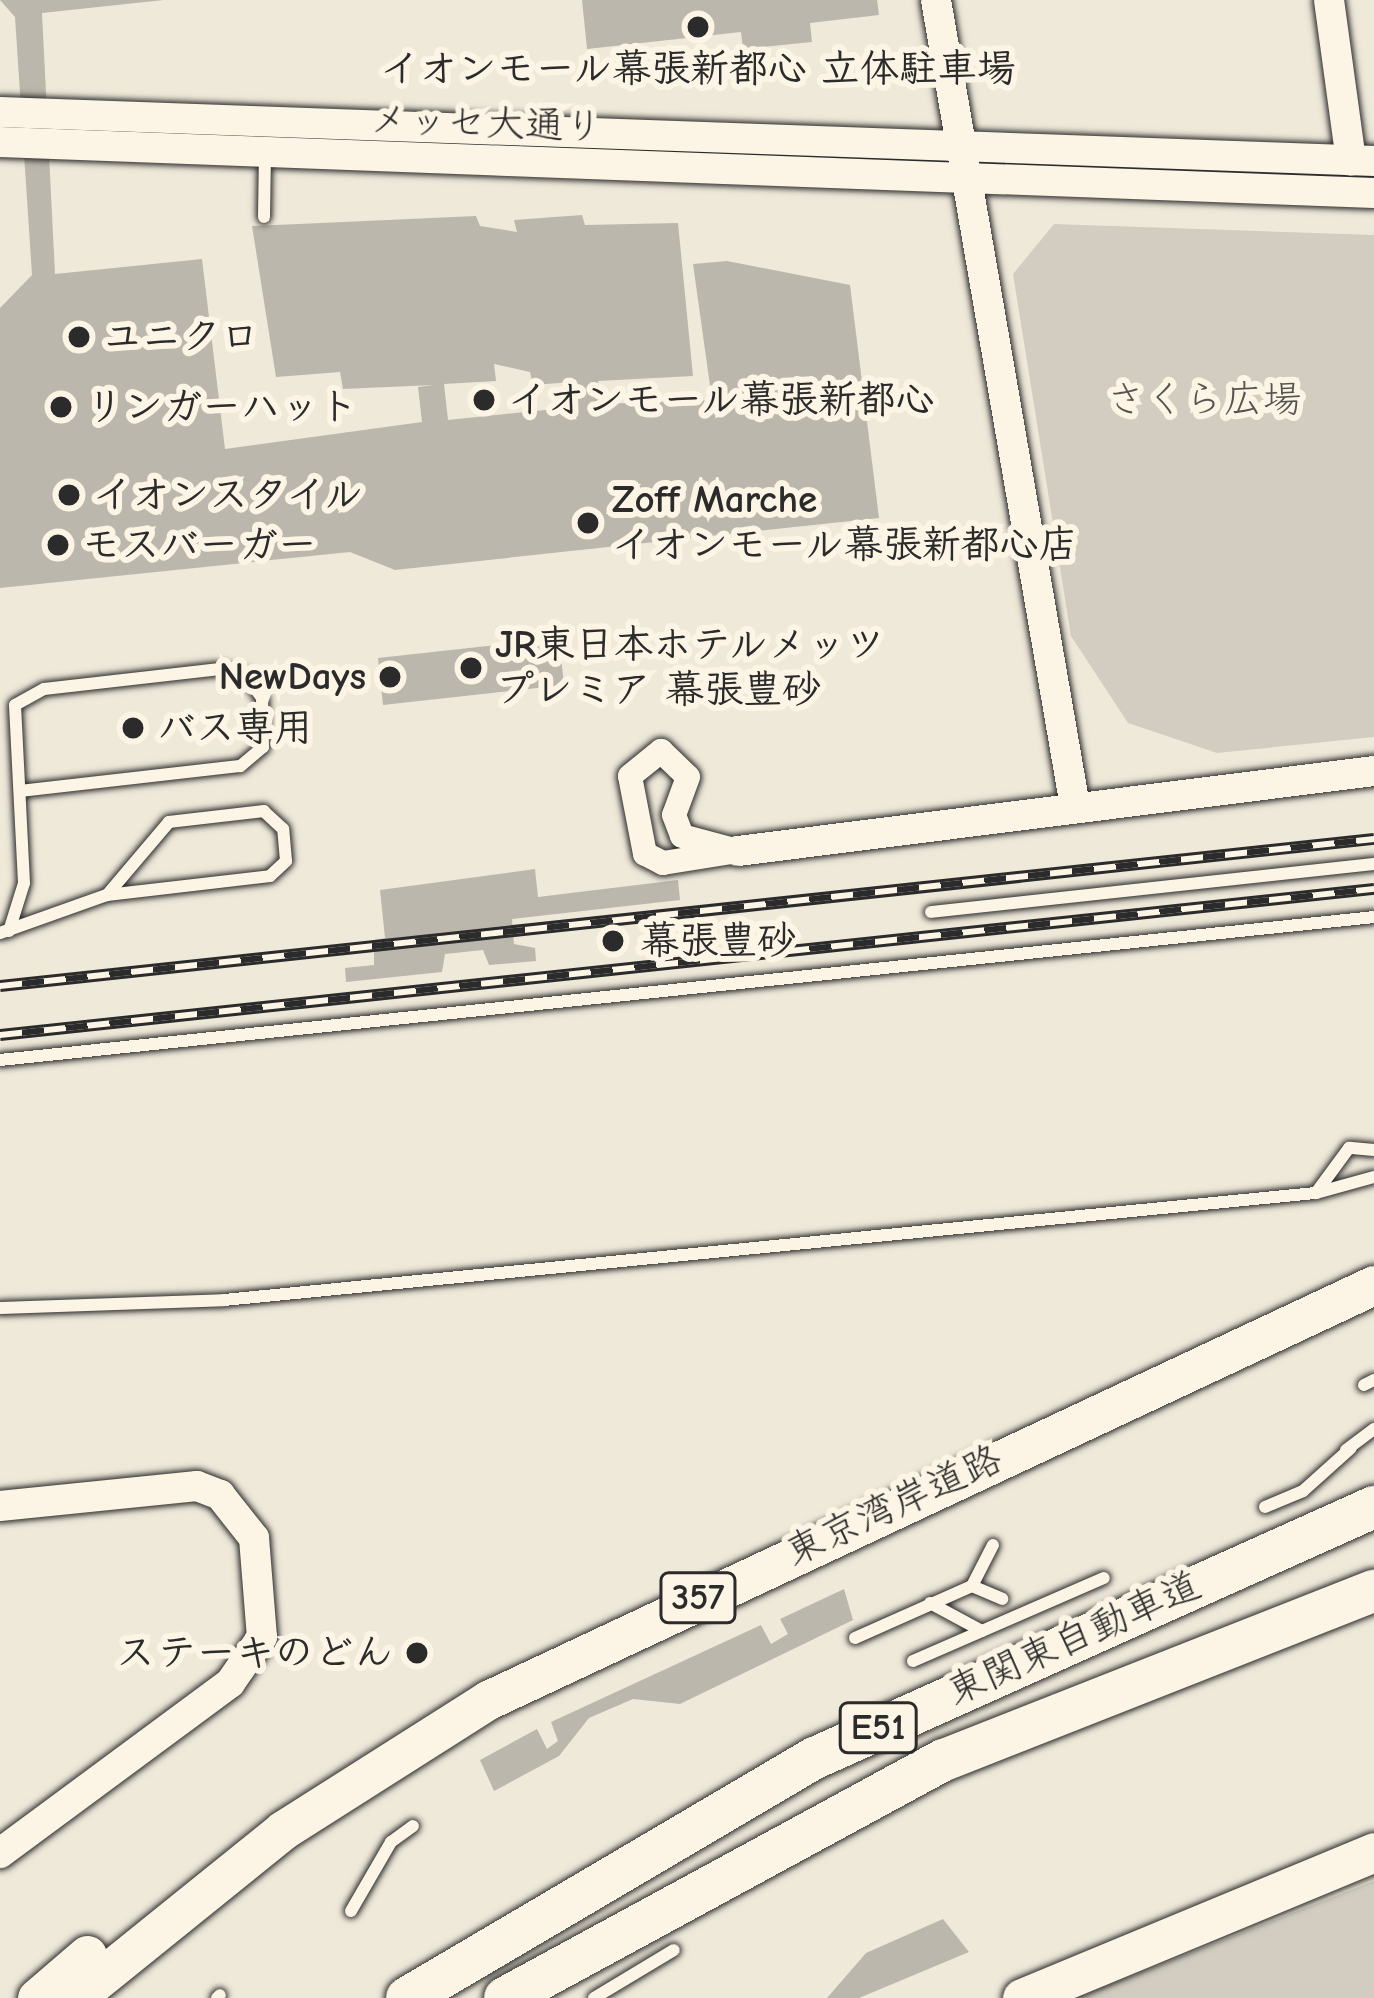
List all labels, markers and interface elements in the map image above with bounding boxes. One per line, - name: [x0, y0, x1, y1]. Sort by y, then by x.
- marker: イオンモール幕張新都心 立体駐車場: [685, 14, 711, 40]
- place label: イオンモール幕張新都心 立体駐車場: [379, 46, 1017, 92]
- street label: メッセ大通り: [368, 97, 604, 151]
- place label: ユニクロ: [103, 314, 259, 360]
- marker: ユニクロ: [66, 324, 92, 350]
- place label: イオンモール幕張新都心: [508, 377, 937, 423]
- park label: さくら広場: [1107, 377, 1301, 423]
- place label: リンガーハット: [85, 384, 358, 430]
- marker: イオンモール幕張新都心: [471, 387, 497, 413]
- marker: リンガーハット: [48, 394, 74, 420]
- place label: イオンスタイル: [93, 472, 366, 518]
- place label: Zoff Marche イオンモール幕張新都心店: [612, 478, 1080, 569]
- marker: イオンスタイル: [56, 482, 82, 508]
- marker: Zoff Marche イオンモール幕張新都心店: [575, 510, 601, 536]
- place label: モスバーガー: [82, 522, 316, 568]
- marker: モスバーガー: [45, 532, 71, 558]
- place label: JR東日本ホテルメッツ プレミア 幕張豊砂: [495, 623, 887, 714]
- place label: NewDays: [219, 654, 366, 700]
- marker: JR東日本ホテルメッツ プレミア 幕張豊砂: [458, 655, 484, 681]
- marker: NewDays: [377, 664, 403, 690]
- place label: バス専用: [157, 705, 313, 751]
- marker: バス専用: [120, 715, 146, 741]
- place label: 幕張豊砂: [640, 918, 796, 964]
- marker: 幕張豊砂: [597, 925, 629, 957]
- street label: 東京湾岸道路: [778, 1435, 1010, 1577]
- street label: 東関東自動車道: [940, 1562, 1208, 1716]
- road number: 357: [659, 1568, 737, 1628]
- place label: ステーキのどん: [120, 1630, 393, 1676]
- marker: ステーキのどん: [404, 1640, 430, 1666]
- road number: E51: [836, 1698, 920, 1758]

